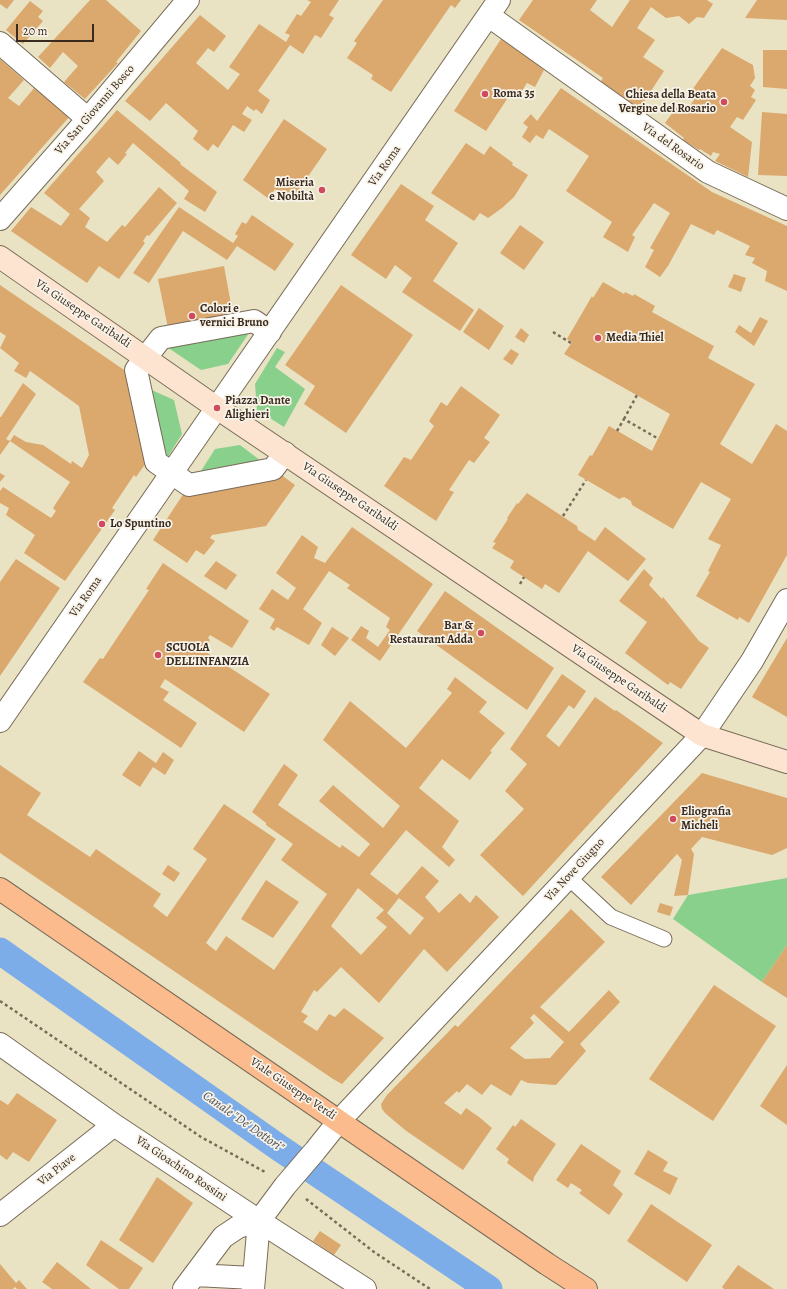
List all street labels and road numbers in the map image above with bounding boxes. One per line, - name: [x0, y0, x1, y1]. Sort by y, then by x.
- street label: Via San Giovanni Bosco: [52, 62, 138, 158]
- street label: Via del Rosario: [639, 120, 707, 174]
- street label: Via Roma: [366, 143, 404, 189]
- street label: Via Giuseppe Garibaldi: [32, 277, 134, 351]
- street label: Via Giuseppe Garibaldi: [299, 460, 401, 534]
- street label: Via Roma: [67, 574, 105, 620]
- street label: Via Giuseppe Garibaldi: [568, 642, 670, 716]
- street label: Via Nove Giugno: [542, 835, 608, 905]
- street label: Viale Giuseppe Verdi: [247, 1055, 339, 1123]
- street label: Via Gioachino Rossini: [133, 1133, 229, 1205]
- street label: Via Piave: [35, 1151, 79, 1189]

